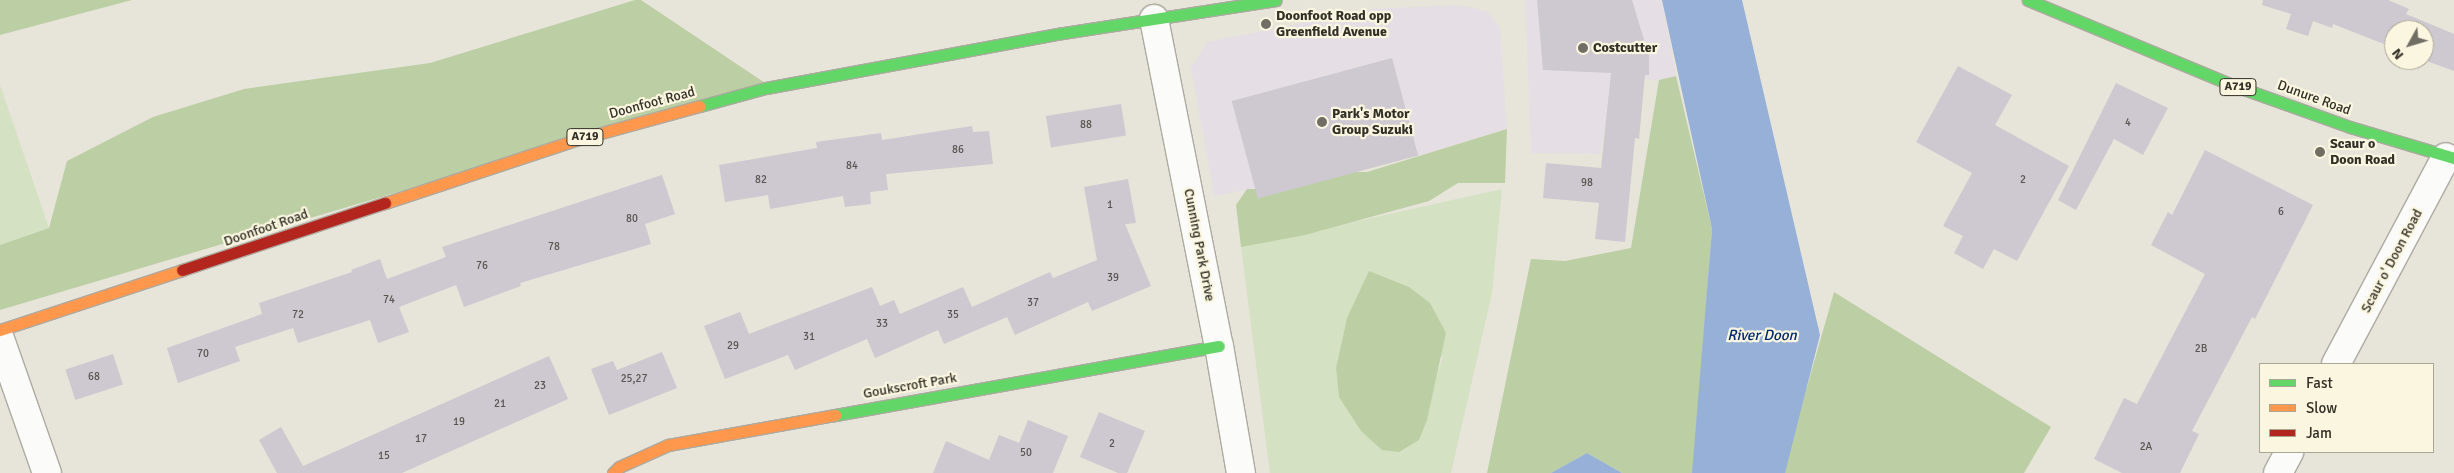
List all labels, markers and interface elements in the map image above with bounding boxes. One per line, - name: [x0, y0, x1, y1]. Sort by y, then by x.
- place label: Doonfoot Road opp Greenfield Avenue: [1276, 8, 1391, 40]
- marker: Doonfoot Road opp Greenfield Avenue: [1260, 18, 1272, 30]
- north arrow: [2384, 20, 2434, 70]
- place label: Costcutter: [1593, 40, 1657, 56]
- marker: Costcutter: [1577, 42, 1589, 54]
- text: N: [2388, 45, 2407, 63]
- road number: A719: [2219, 77, 2257, 96]
- street label: Dunure Road: [2275, 77, 2353, 119]
- street label: Doonfoot Road: [607, 83, 697, 123]
- place label: Park's Motor Group Suzuki: [1332, 106, 1413, 138]
- marker: Park's Motor Group Suzuki: [1316, 116, 1328, 128]
- house number: 4: [2125, 116, 2131, 130]
- house number: 88: [1080, 118, 1092, 132]
- road number: A719: [566, 128, 604, 146]
- place label: Scaur o Doon Road: [2330, 136, 2395, 168]
- house number: 86: [952, 143, 964, 157]
- marker: Scaur o Doon Road: [2314, 146, 2326, 158]
- house number: 84: [846, 159, 858, 173]
- house number: 82: [755, 173, 767, 187]
- house number: 2: [2020, 173, 2026, 187]
- house number: 98: [1581, 176, 1593, 190]
- street label: Cunning Park Drive: [1180, 187, 1218, 303]
- house number: 1: [1107, 198, 1113, 212]
- house number: 6: [2278, 205, 2284, 219]
- street label: Doonfoot Road: [222, 206, 310, 250]
- street label: Scaur o' Doon Road: [2358, 206, 2426, 316]
- house number: 80: [626, 212, 638, 226]
- house number: 78: [548, 240, 560, 254]
- house number: 76: [476, 259, 488, 273]
- house number: 39: [1107, 271, 1119, 285]
- house number: 74: [383, 293, 395, 307]
- house number: 37: [1027, 296, 1039, 310]
- house number: 72: [292, 308, 304, 322]
- house number: 35: [947, 308, 959, 322]
- house number: 33: [876, 317, 888, 331]
- water label: River Doon: [1727, 327, 1797, 345]
- house number: 31: [803, 330, 815, 344]
- house number: 29: [727, 339, 739, 353]
- house number: 2B: [2195, 342, 2207, 356]
- house number: 70: [197, 347, 209, 361]
- legend: [2259, 363, 2434, 453]
- street label: Goukscroft Park: [862, 369, 958, 403]
- house number: 68: [88, 370, 100, 384]
- house number: 25,27: [621, 372, 647, 386]
- text: Fast: [2306, 374, 2333, 392]
- house number: 23: [534, 379, 546, 393]
- house number: 21: [494, 397, 506, 411]
- text: Slow: [2306, 399, 2337, 417]
- house number: 19: [453, 415, 465, 429]
- text: Jam: [2306, 424, 2332, 442]
- house number: 17: [415, 432, 427, 446]
- house number: 2: [1109, 437, 1115, 451]
- house number: 2A: [2140, 440, 2152, 454]
- house number: 50: [1020, 446, 1032, 460]
- house number: 15: [378, 449, 390, 463]

